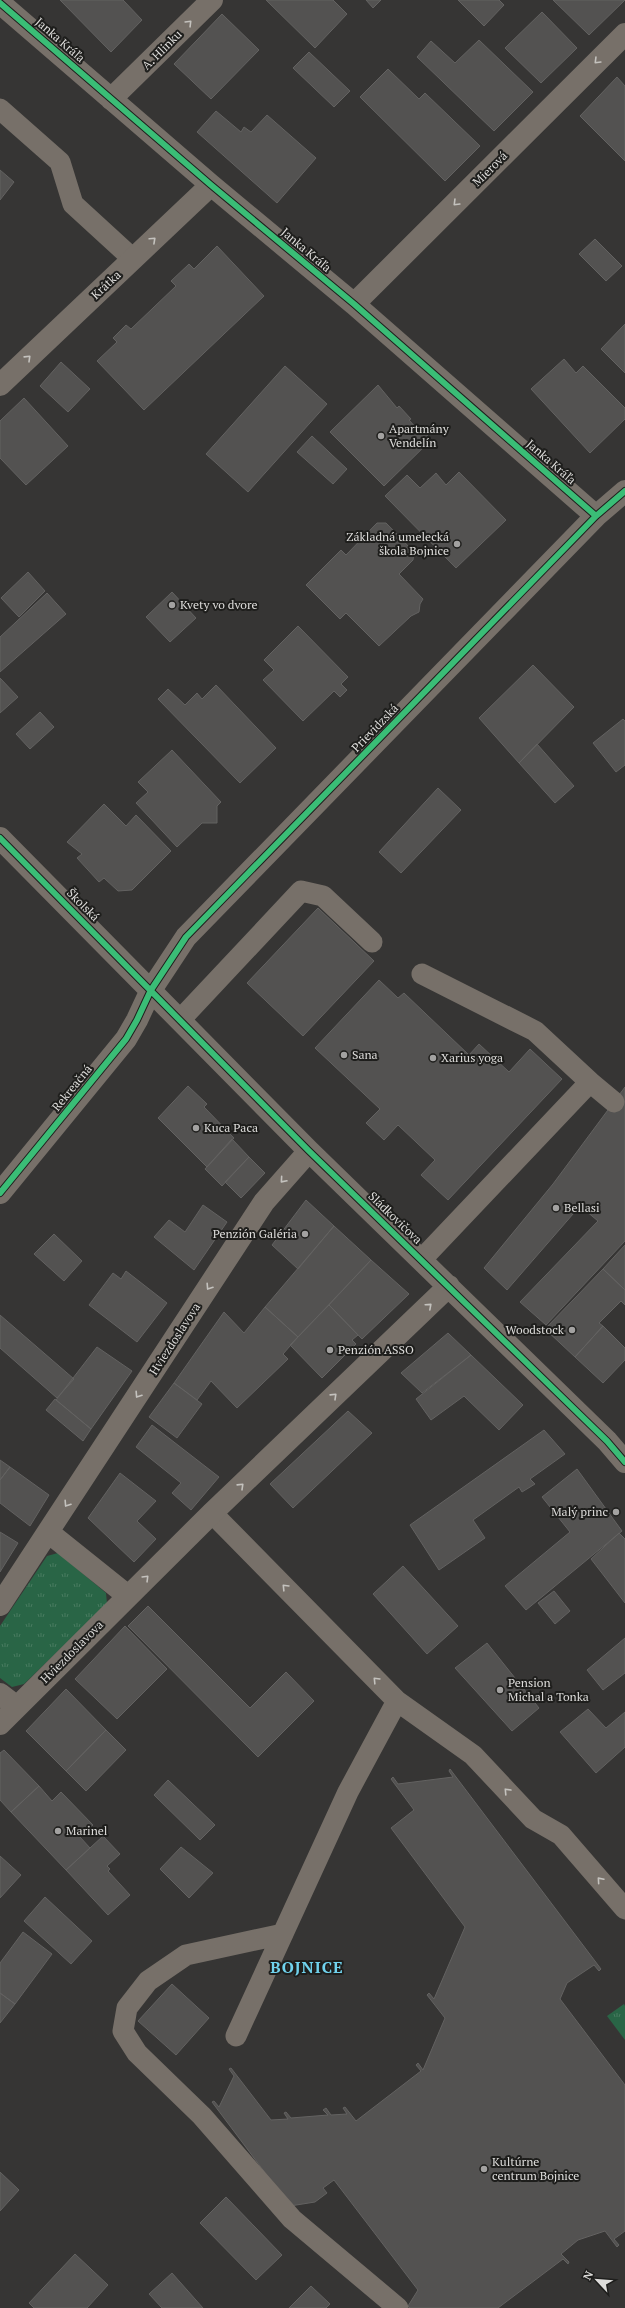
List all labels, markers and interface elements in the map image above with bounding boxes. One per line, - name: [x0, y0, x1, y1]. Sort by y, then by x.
- street label: Janka Kráľa: [33, 14, 88, 65]
- one-way arrow: [184, 20, 192, 28]
- street label: A. Hlinku: [139, 27, 185, 73]
- one-way arrow: [594, 56, 602, 64]
- street label: Mierová: [469, 148, 510, 189]
- one-way arrow: [453, 198, 461, 206]
- street label: Janka Kráľa: [278, 224, 334, 275]
- one-way arrow: [148, 237, 156, 245]
- street label: Krátka: [88, 267, 124, 302]
- one-way arrow: [23, 356, 31, 363]
- place label: Apartmány Vendelín: [389, 421, 450, 450]
- marker: Apartmány Vendelín: [376, 431, 386, 441]
- street label: Janka Kráľa: [524, 436, 579, 487]
- place label: Základná umelecká škola Bojnice: [346, 529, 449, 558]
- marker: Základná umelecká škola Bojnice: [452, 539, 462, 549]
- place label: Kvety vo dvore: [180, 597, 258, 612]
- marker: Kvety vo dvore: [167, 600, 177, 610]
- street label: Prievidzská: [348, 701, 401, 755]
- street label: Školská: [64, 885, 103, 924]
- place label: Sana: [352, 1047, 378, 1062]
- marker: Sana: [339, 1050, 349, 1060]
- place label: Xarius yoga: [441, 1050, 503, 1065]
- marker: Xarius yoga: [428, 1053, 438, 1063]
- street label: Rekreačná: [48, 1062, 95, 1114]
- place label: Kuca Paca: [204, 1120, 258, 1135]
- marker: Kuca Paca: [191, 1123, 201, 1133]
- one-way arrow: [281, 1175, 288, 1183]
- street label: Sládkovičova: [365, 1188, 425, 1247]
- place label: Bellasi: [564, 1200, 600, 1215]
- marker: Bellasi: [551, 1203, 561, 1213]
- place label: Penzión Galéria: [213, 1226, 297, 1241]
- marker: Penzión Galéria: [300, 1229, 310, 1239]
- one-way arrow: [207, 1282, 214, 1289]
- street label: Hviezdoslavova: [146, 1300, 203, 1378]
- one-way arrow: [424, 1304, 431, 1311]
- place label: Woodstock: [506, 1322, 565, 1337]
- marker: Woodstock: [567, 1325, 577, 1335]
- place label: Penzión ASSO: [338, 1342, 414, 1357]
- marker: Penzión ASSO: [325, 1345, 335, 1355]
- one-way arrow: [135, 1391, 143, 1398]
- one-way arrow: [329, 1393, 337, 1400]
- one-way arrow: [236, 1483, 243, 1490]
- one-way arrow: [64, 1500, 71, 1507]
- place label: Malý princ: [551, 1504, 608, 1519]
- marker: Malý princ: [611, 1507, 621, 1517]
- one-way arrow: [141, 1575, 149, 1583]
- one-way arrow: [282, 1584, 290, 1592]
- street label: Hviezdoslavova: [37, 1617, 106, 1686]
- place label: Pension Michal a Tonka: [508, 1675, 589, 1704]
- one-way arrow: [373, 1677, 381, 1685]
- marker: Pension Michal a Tonka: [495, 1685, 505, 1695]
- one-way arrow: [504, 1788, 511, 1796]
- place label: Marinel: [66, 1823, 108, 1838]
- marker: Marinel: [53, 1826, 63, 1836]
- one-way arrow: [597, 1877, 604, 1885]
- district label: BOJNICE: [270, 1956, 344, 1978]
- place label: Kultúrne centrum Bojnice: [492, 2154, 579, 2183]
- marker: Kultúrne centrum Bojnice: [479, 2164, 489, 2174]
- north arrow: [577, 2260, 617, 2300]
- text: N: [580, 2268, 596, 2282]

